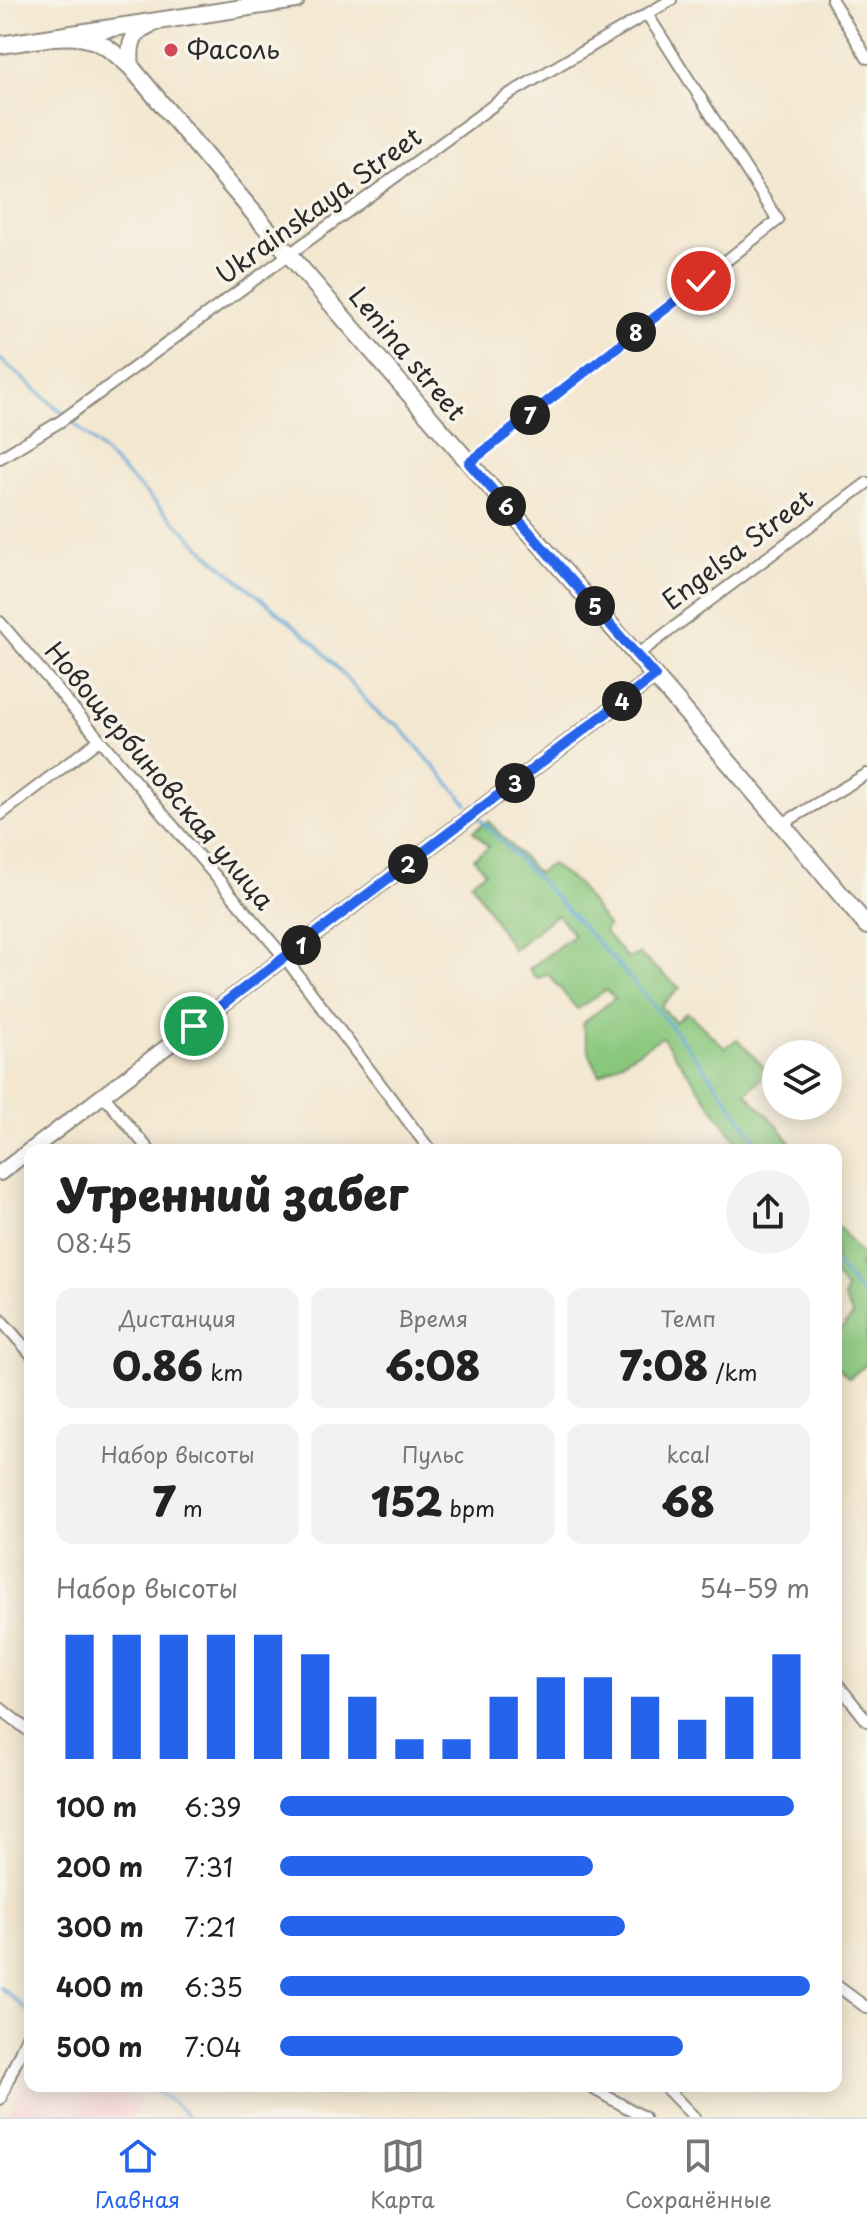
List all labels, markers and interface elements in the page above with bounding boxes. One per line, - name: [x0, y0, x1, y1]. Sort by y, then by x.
- place label: Фасоль: [187, 29, 280, 68]
- marker: Фасоль: [162, 41, 180, 59]
- street label: Ukrainskaya Street: [207, 117, 429, 293]
- pin: [667, 247, 735, 315]
- icon: check: [679, 259, 723, 303]
- street label: Lenina street: [340, 277, 476, 429]
- pin: 8: [616, 312, 656, 352]
- text: 8: [629, 315, 643, 348]
- pin: 7: [510, 395, 550, 435]
- text: 7: [524, 398, 536, 431]
- street label: Engelsa Street: [654, 479, 821, 619]
- pin: 6: [486, 486, 526, 526]
- text: 6: [498, 489, 514, 522]
- pin: 5: [575, 586, 615, 626]
- text: 5: [588, 589, 602, 622]
- street label: Новощербиновская улица: [36, 632, 285, 918]
- pin: 4: [602, 681, 642, 721]
- text: 4: [615, 684, 629, 717]
- pin: 3: [495, 763, 535, 803]
- text: 3: [508, 766, 522, 799]
- pin: 2: [388, 844, 428, 884]
- text: 2: [400, 847, 416, 880]
- pin: 1: [281, 925, 321, 965]
- text: 1: [296, 928, 306, 961]
- pin: [160, 992, 228, 1060]
- icon: arrive: [172, 1004, 216, 1048]
- map controls: [762, 1040, 842, 1120]
- button: layers: [762, 1040, 842, 1120]
- text: Утренний забег: [56, 1160, 408, 1226]
- button: share: [726, 1170, 810, 1254]
- text: 08:45: [56, 1223, 132, 1262]
- text: Дистанция: [119, 1301, 236, 1334]
- text: Время: [398, 1301, 468, 1334]
- text: Темп: [661, 1301, 716, 1334]
- text: 0.86: [112, 1334, 203, 1395]
- text: 6:08: [386, 1334, 480, 1395]
- text: 7:08: [619, 1334, 708, 1395]
- text: km: [203, 1355, 243, 1388]
- text: /km: [708, 1355, 758, 1388]
- text: Набор высоты: [101, 1437, 255, 1470]
- text: Пульс: [402, 1437, 464, 1470]
- text: kcal: [666, 1437, 710, 1470]
- text: 7: [153, 1470, 176, 1531]
- text: 152: [371, 1470, 442, 1531]
- text: 68: [662, 1470, 715, 1531]
- text: m: [176, 1491, 203, 1524]
- text: bpm: [442, 1491, 495, 1524]
- text: Набор высоты: [56, 1568, 238, 1607]
- text: 54–59 m: [699, 1568, 810, 1607]
- text: 100 m: [56, 1787, 137, 1826]
- text: 6:39: [184, 1787, 242, 1826]
- text: 200 m: [56, 1847, 143, 1886]
- text: 7:31: [184, 1847, 233, 1886]
- text: 300 m: [56, 1907, 144, 1946]
- text: 7:21: [184, 1907, 236, 1946]
- text: 400 m: [56, 1967, 144, 2006]
- text: 6:35: [184, 1967, 243, 2006]
- text: 500 m: [56, 2027, 142, 2066]
- text: 7:04: [184, 2027, 242, 2066]
- tab: Главная: [95, 2134, 180, 2215]
- tab: Карта: [370, 2134, 435, 2215]
- tab: Сохранённые: [625, 2134, 772, 2215]

